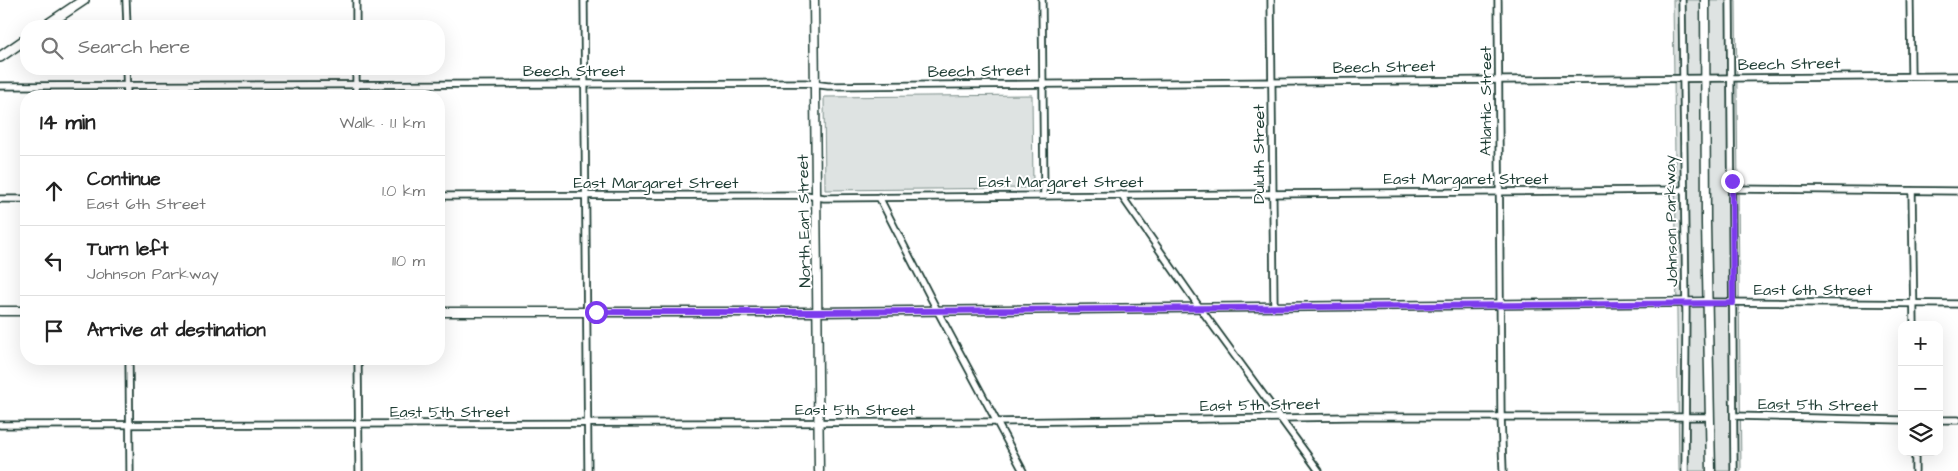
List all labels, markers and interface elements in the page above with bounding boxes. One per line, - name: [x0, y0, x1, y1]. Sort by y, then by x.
- search box: [20, 20, 445, 75]
- icon: search: [38, 34, 66, 62]
- text: Search here: [78, 34, 190, 61]
- street label: Atlantic Street: [1475, 45, 1497, 156]
- street label: Beech Street: [1738, 52, 1841, 76]
- street label: Beech Street: [1333, 55, 1436, 79]
- street label: Beech Street: [928, 59, 1031, 83]
- street label: Beech Street: [523, 60, 626, 82]
- street label: Duluth Street: [1248, 104, 1270, 204]
- text: 14 min: [40, 108, 95, 137]
- text: Walk · 1.1 km: [339, 112, 425, 134]
- street label: North Earl Street: [792, 154, 816, 288]
- street label: Johnson Parkway: [1659, 155, 1684, 287]
- text: Continue: [87, 166, 161, 193]
- street label: East Margaret Street: [1384, 168, 1549, 191]
- route end: [1721, 170, 1744, 193]
- street label: East Margaret Street: [979, 171, 1144, 194]
- street label: East Margaret Street: [574, 172, 739, 195]
- icon: ahead: [40, 177, 68, 205]
- text: 1.0 km: [382, 180, 425, 202]
- text: East 6th Street: [87, 193, 206, 215]
- text: Turn left: [87, 236, 168, 263]
- icon: left: [40, 247, 68, 275]
- text: 110 m: [392, 250, 425, 272]
- text: Johnson Parkway: [87, 263, 219, 285]
- street label: East 6th Street: [1754, 279, 1873, 301]
- route start: [585, 301, 608, 324]
- icon: arrive: [40, 317, 68, 345]
- text: Arrive at destination: [87, 317, 266, 344]
- map controls: [1898, 321, 1943, 456]
- button: +: [1898, 321, 1943, 366]
- button: −: [1898, 366, 1943, 411]
- street label: East 5th Street: [1200, 393, 1321, 417]
- street label: East 5th Street: [1758, 393, 1879, 417]
- street label: East 5th Street: [795, 399, 916, 421]
- street label: East 5th Street: [390, 401, 511, 423]
- button: layers: [1898, 411, 1943, 456]

